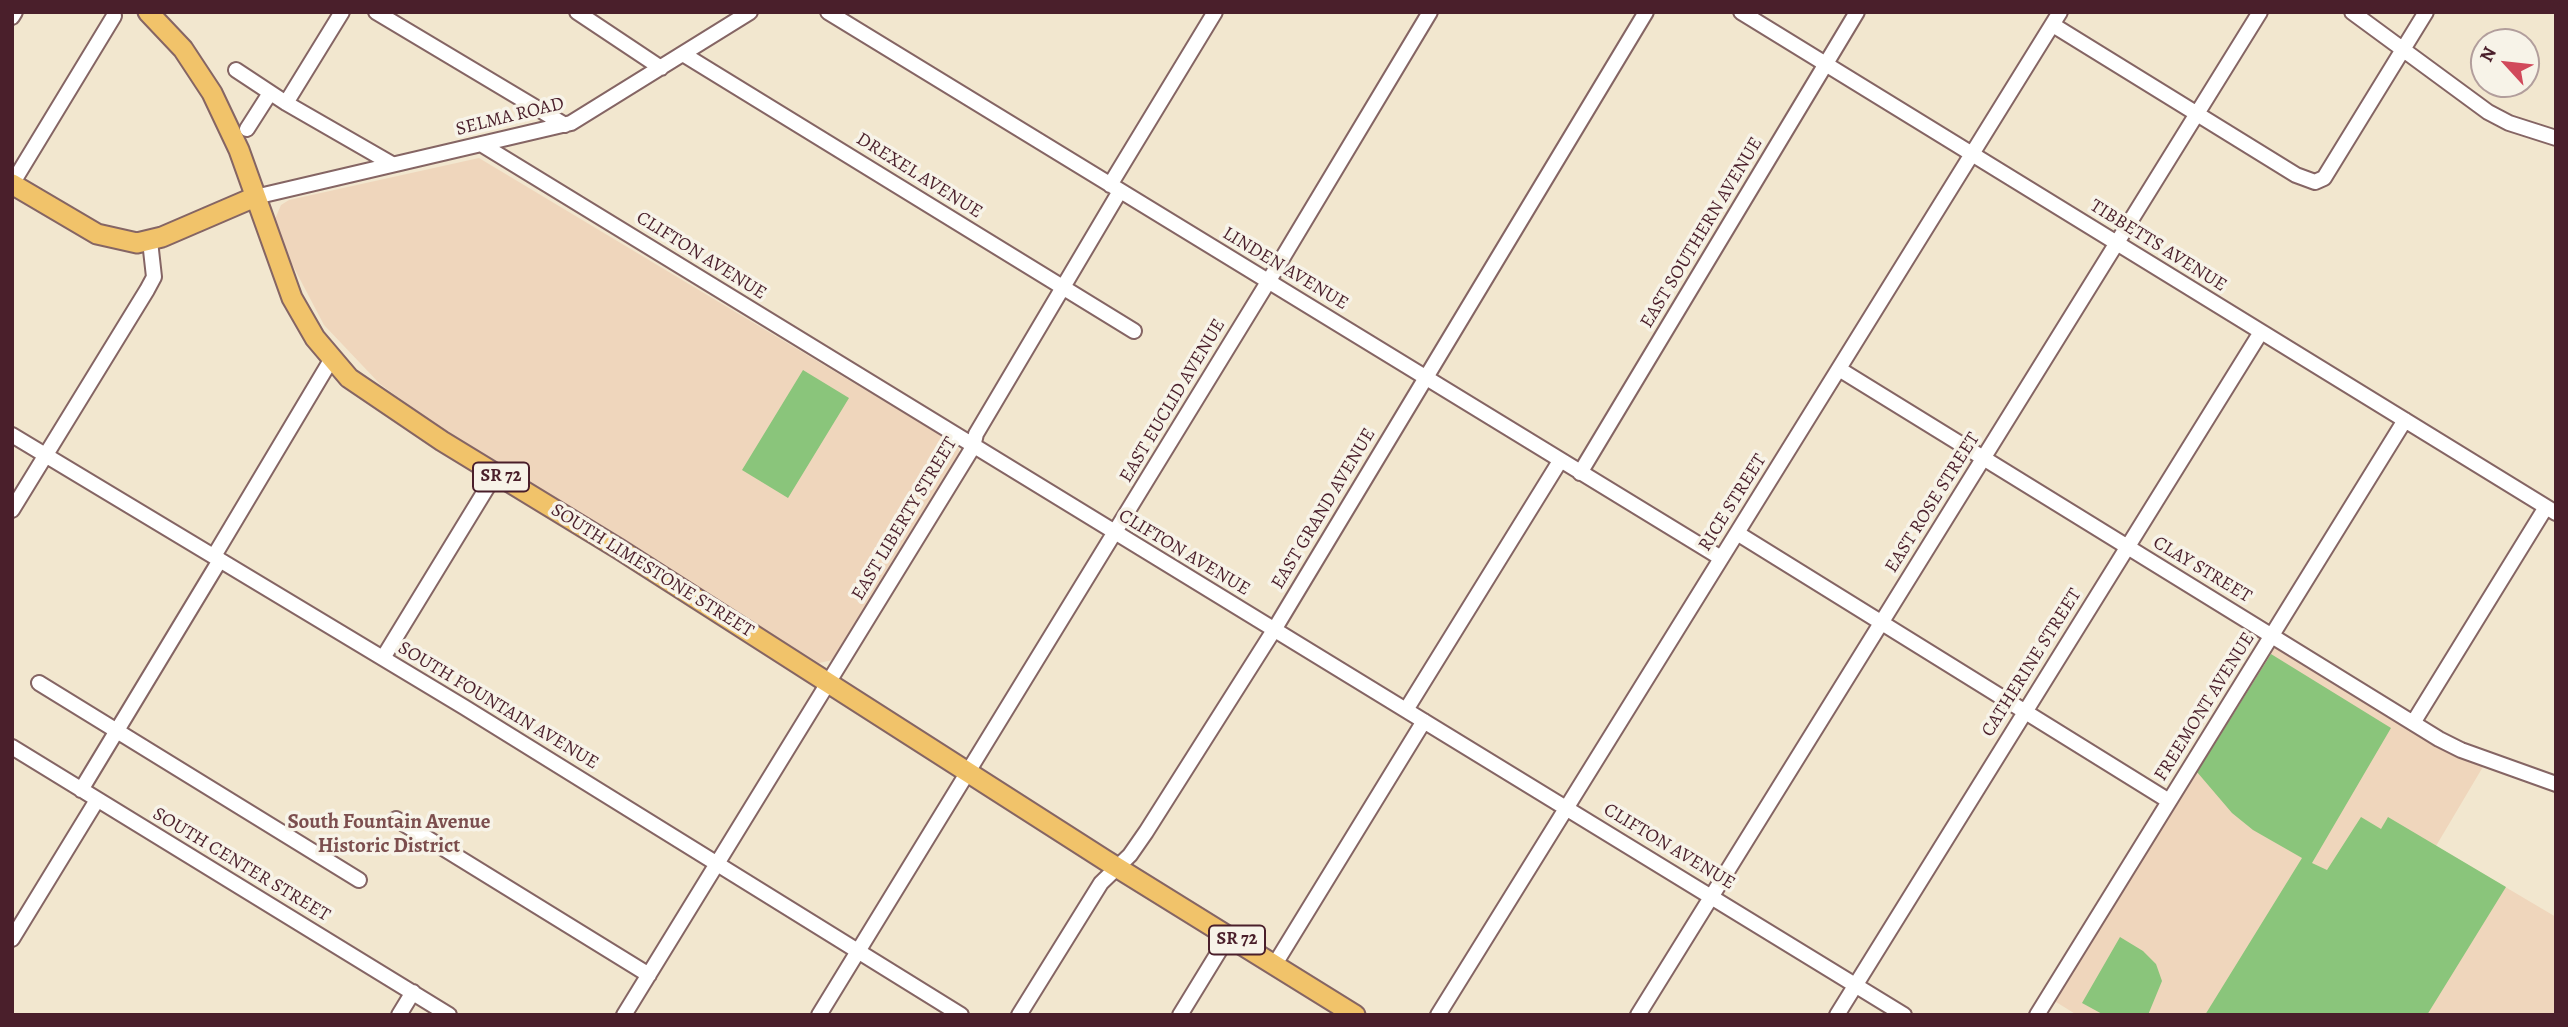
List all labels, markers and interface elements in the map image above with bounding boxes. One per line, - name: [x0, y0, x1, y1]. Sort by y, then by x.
- north arrow: [2470, 28, 2540, 98]
- text: N: [2473, 42, 2503, 66]
- street label: SELMA ROAD: [454, 93, 566, 141]
- street label: DREXEL AVENUE: [852, 128, 986, 224]
- street label: EAST SOUTHERN AVENUE: [1636, 133, 1768, 333]
- street label: TIBBETTS AVENUE: [2085, 195, 2231, 297]
- street label: CLIFTON AVENUE: [632, 207, 770, 305]
- street label: LINDEN AVENUE: [1218, 222, 1352, 316]
- street label: EAST EUCLID AVENUE: [1115, 315, 1231, 487]
- street label: EAST GRAND AVENUE: [1267, 424, 1381, 594]
- street label: EAST ROSE STREET: [1881, 429, 1985, 577]
- street label: EAST LIBERTY STREET: [847, 433, 963, 605]
- street label: RICE STREET: [1694, 450, 1772, 556]
- road number: SR 72: [473, 462, 529, 491]
- street label: SOUTH LIMESTONE STREET: [546, 499, 758, 643]
- street label: CLIFTON AVENUE: [1114, 505, 1254, 601]
- street label: CLAY STREET: [2148, 532, 2256, 608]
- street label: CATHERINE STREET: [1977, 585, 2087, 741]
- street label: FREEMONT AVENUE: [2150, 628, 2260, 786]
- street label: SOUTH FOUNTAIN AVENUE: [394, 637, 602, 775]
- street label: CLIFTON AVENUE: [1599, 799, 1739, 895]
- street label: SOUTH CENTER STREET: [148, 803, 334, 927]
- district label: South Fountain Avenue Historic District: [287, 810, 491, 860]
- road number: SR 72: [1209, 925, 1265, 954]

